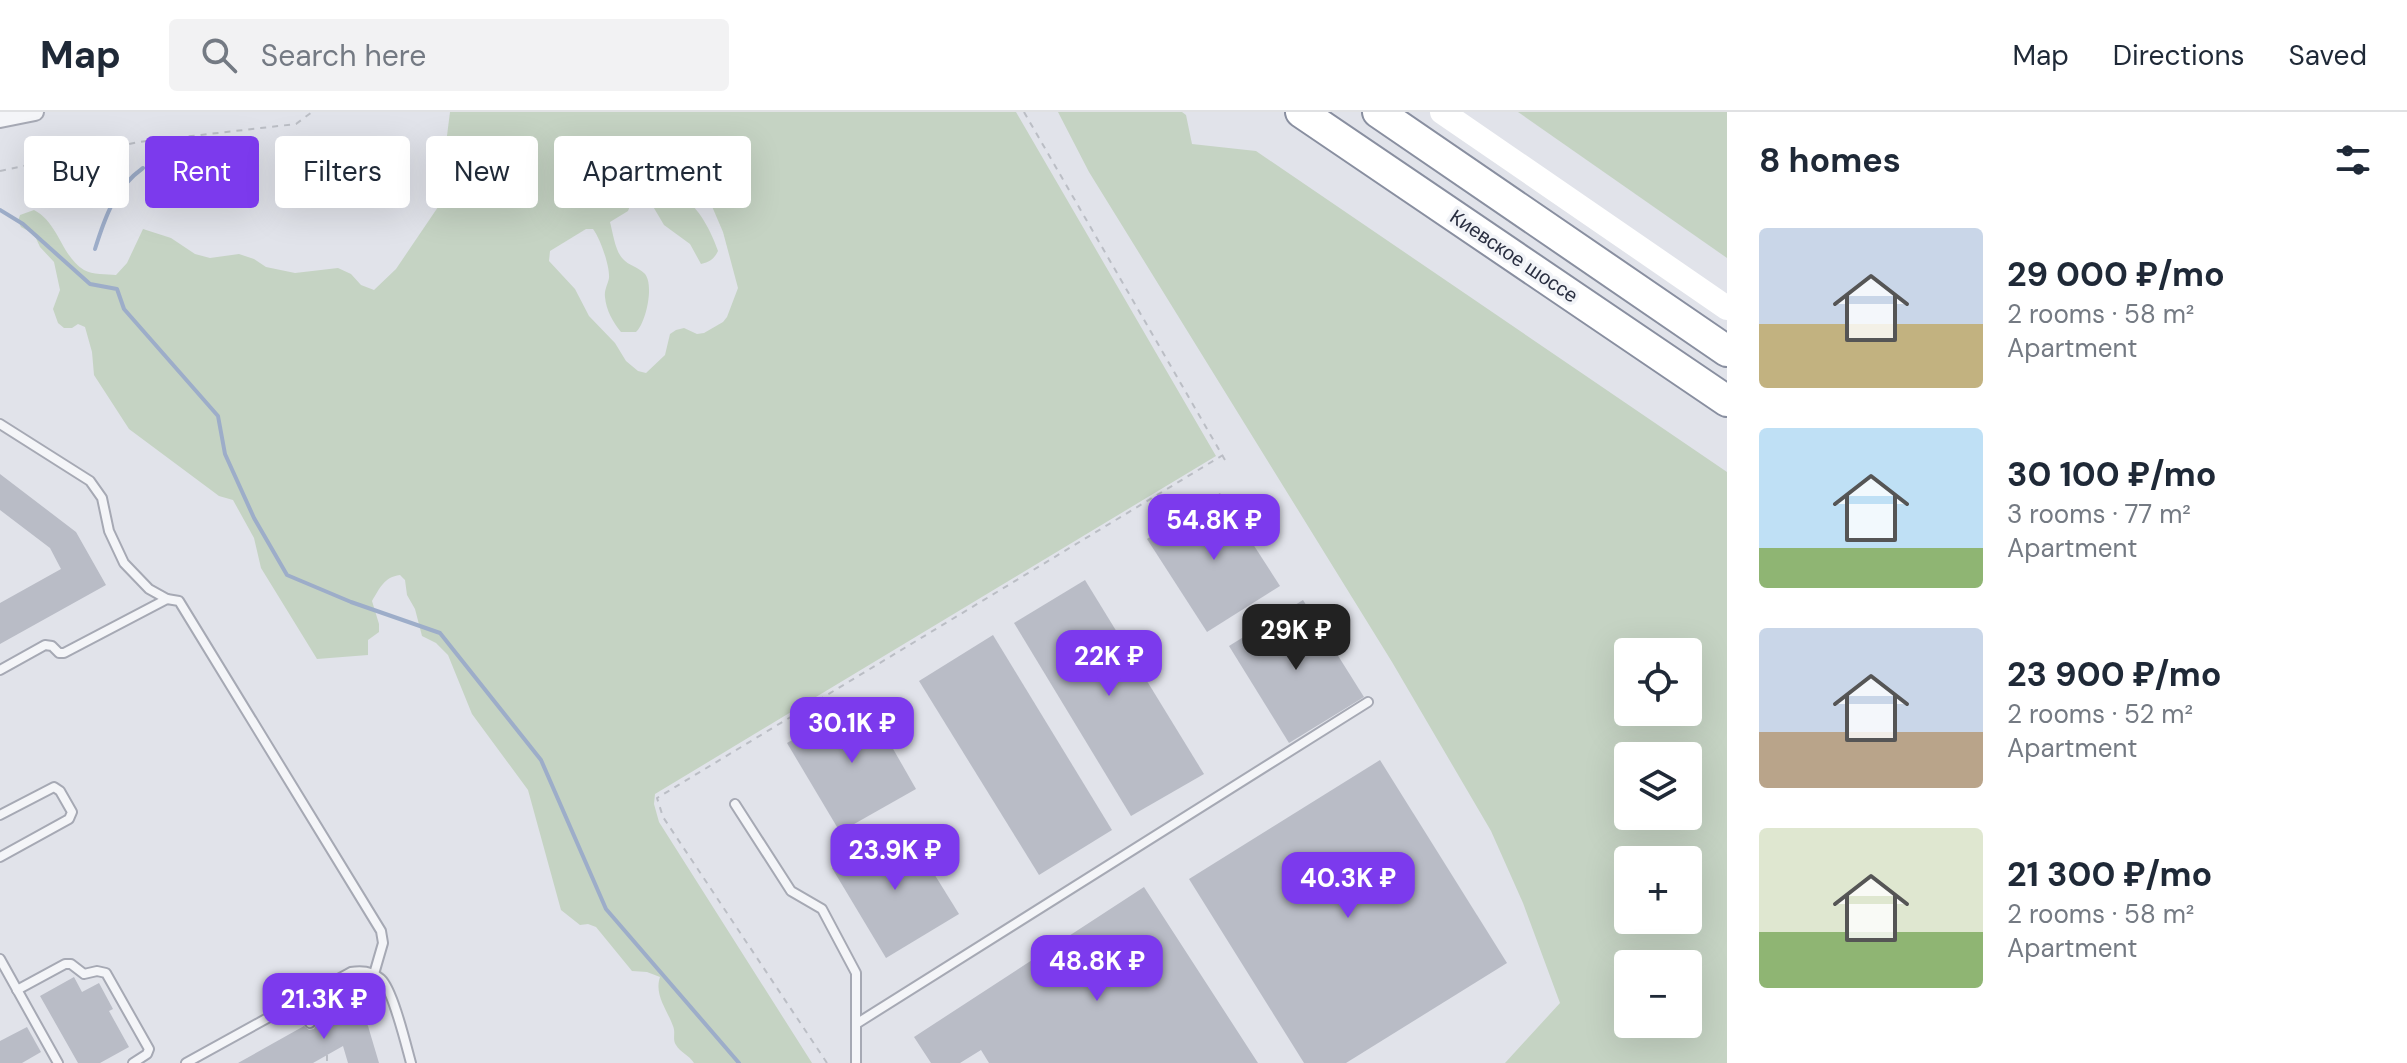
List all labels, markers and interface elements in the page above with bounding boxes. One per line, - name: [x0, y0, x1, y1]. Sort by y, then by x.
- search box: [169, 19, 729, 91]
- text: Map: [40, 30, 121, 80]
- icon: search: [197, 33, 241, 77]
- text: Search here: [261, 36, 426, 75]
- text: Map: [2012, 37, 2069, 74]
- text: Directions: [2113, 37, 2245, 74]
- text: Saved: [2289, 37, 2367, 74]
- chip: Buy: [24, 136, 129, 208]
- chip: Rent: [145, 136, 259, 208]
- chip: Filters: [275, 136, 410, 208]
- chip: New: [426, 136, 538, 208]
- chip: Apartment: [554, 136, 751, 208]
- text: 8 homes: [1759, 138, 1901, 183]
- icon: filters: [2331, 138, 2375, 182]
- street label: Киевское шоссе: [1445, 204, 1583, 308]
- text: 29 000 ₽/mo: [2007, 252, 2225, 297]
- icon: home: [1823, 260, 1919, 356]
- text: 2 rooms · 58 m²: [2007, 297, 2194, 331]
- text: Apartment: [2007, 331, 2138, 365]
- text: 30 100 ₽/mo: [2007, 452, 2217, 497]
- icon: home: [1823, 460, 1919, 556]
- pin: 54.8K ₽: [1140, 494, 1288, 562]
- text: 3 rooms · 77 m²: [2007, 497, 2191, 531]
- text: 54.8K ₽: [1166, 503, 1262, 537]
- text: Apartment: [2007, 531, 2138, 565]
- pin: 29K ₽: [1240, 604, 1352, 672]
- text: 29K ₽: [1260, 613, 1332, 647]
- pin: 22K ₽: [1053, 630, 1165, 698]
- map controls: [1614, 638, 1702, 1038]
- button: locate: [1614, 638, 1702, 726]
- text: 22K ₽: [1074, 639, 1144, 673]
- text: 23 900 ₽/mo: [2007, 652, 2221, 697]
- icon: home: [1823, 660, 1919, 756]
- pin: 30.1K ₽: [778, 697, 926, 765]
- text: 2 rooms · 52 m²: [2007, 697, 2193, 731]
- text: 30.1K ₽: [808, 706, 896, 740]
- text: Apartment: [2007, 731, 2138, 765]
- button: layers: [1614, 742, 1702, 830]
- pin: 23.9K ₽: [821, 824, 969, 892]
- text: 23.9K ₽: [848, 833, 942, 867]
- button: +: [1614, 846, 1702, 934]
- pin: 40.3K ₽: [1274, 852, 1422, 920]
- text: 21 300 ₽/mo: [2007, 852, 2212, 897]
- icon: home: [1823, 860, 1919, 956]
- text: 40.3K ₽: [1300, 861, 1396, 895]
- text: 2 rooms · 58 m²: [2007, 897, 2194, 931]
- text: Apartment: [2007, 931, 2138, 965]
- pin: 48.8K ₽: [1023, 935, 1171, 1003]
- text: 48.8K ₽: [1049, 944, 1145, 978]
- button: −: [1614, 950, 1702, 1038]
- pin: 21.3K ₽: [250, 973, 398, 1041]
- text: 21.3K ₽: [281, 982, 367, 1016]

